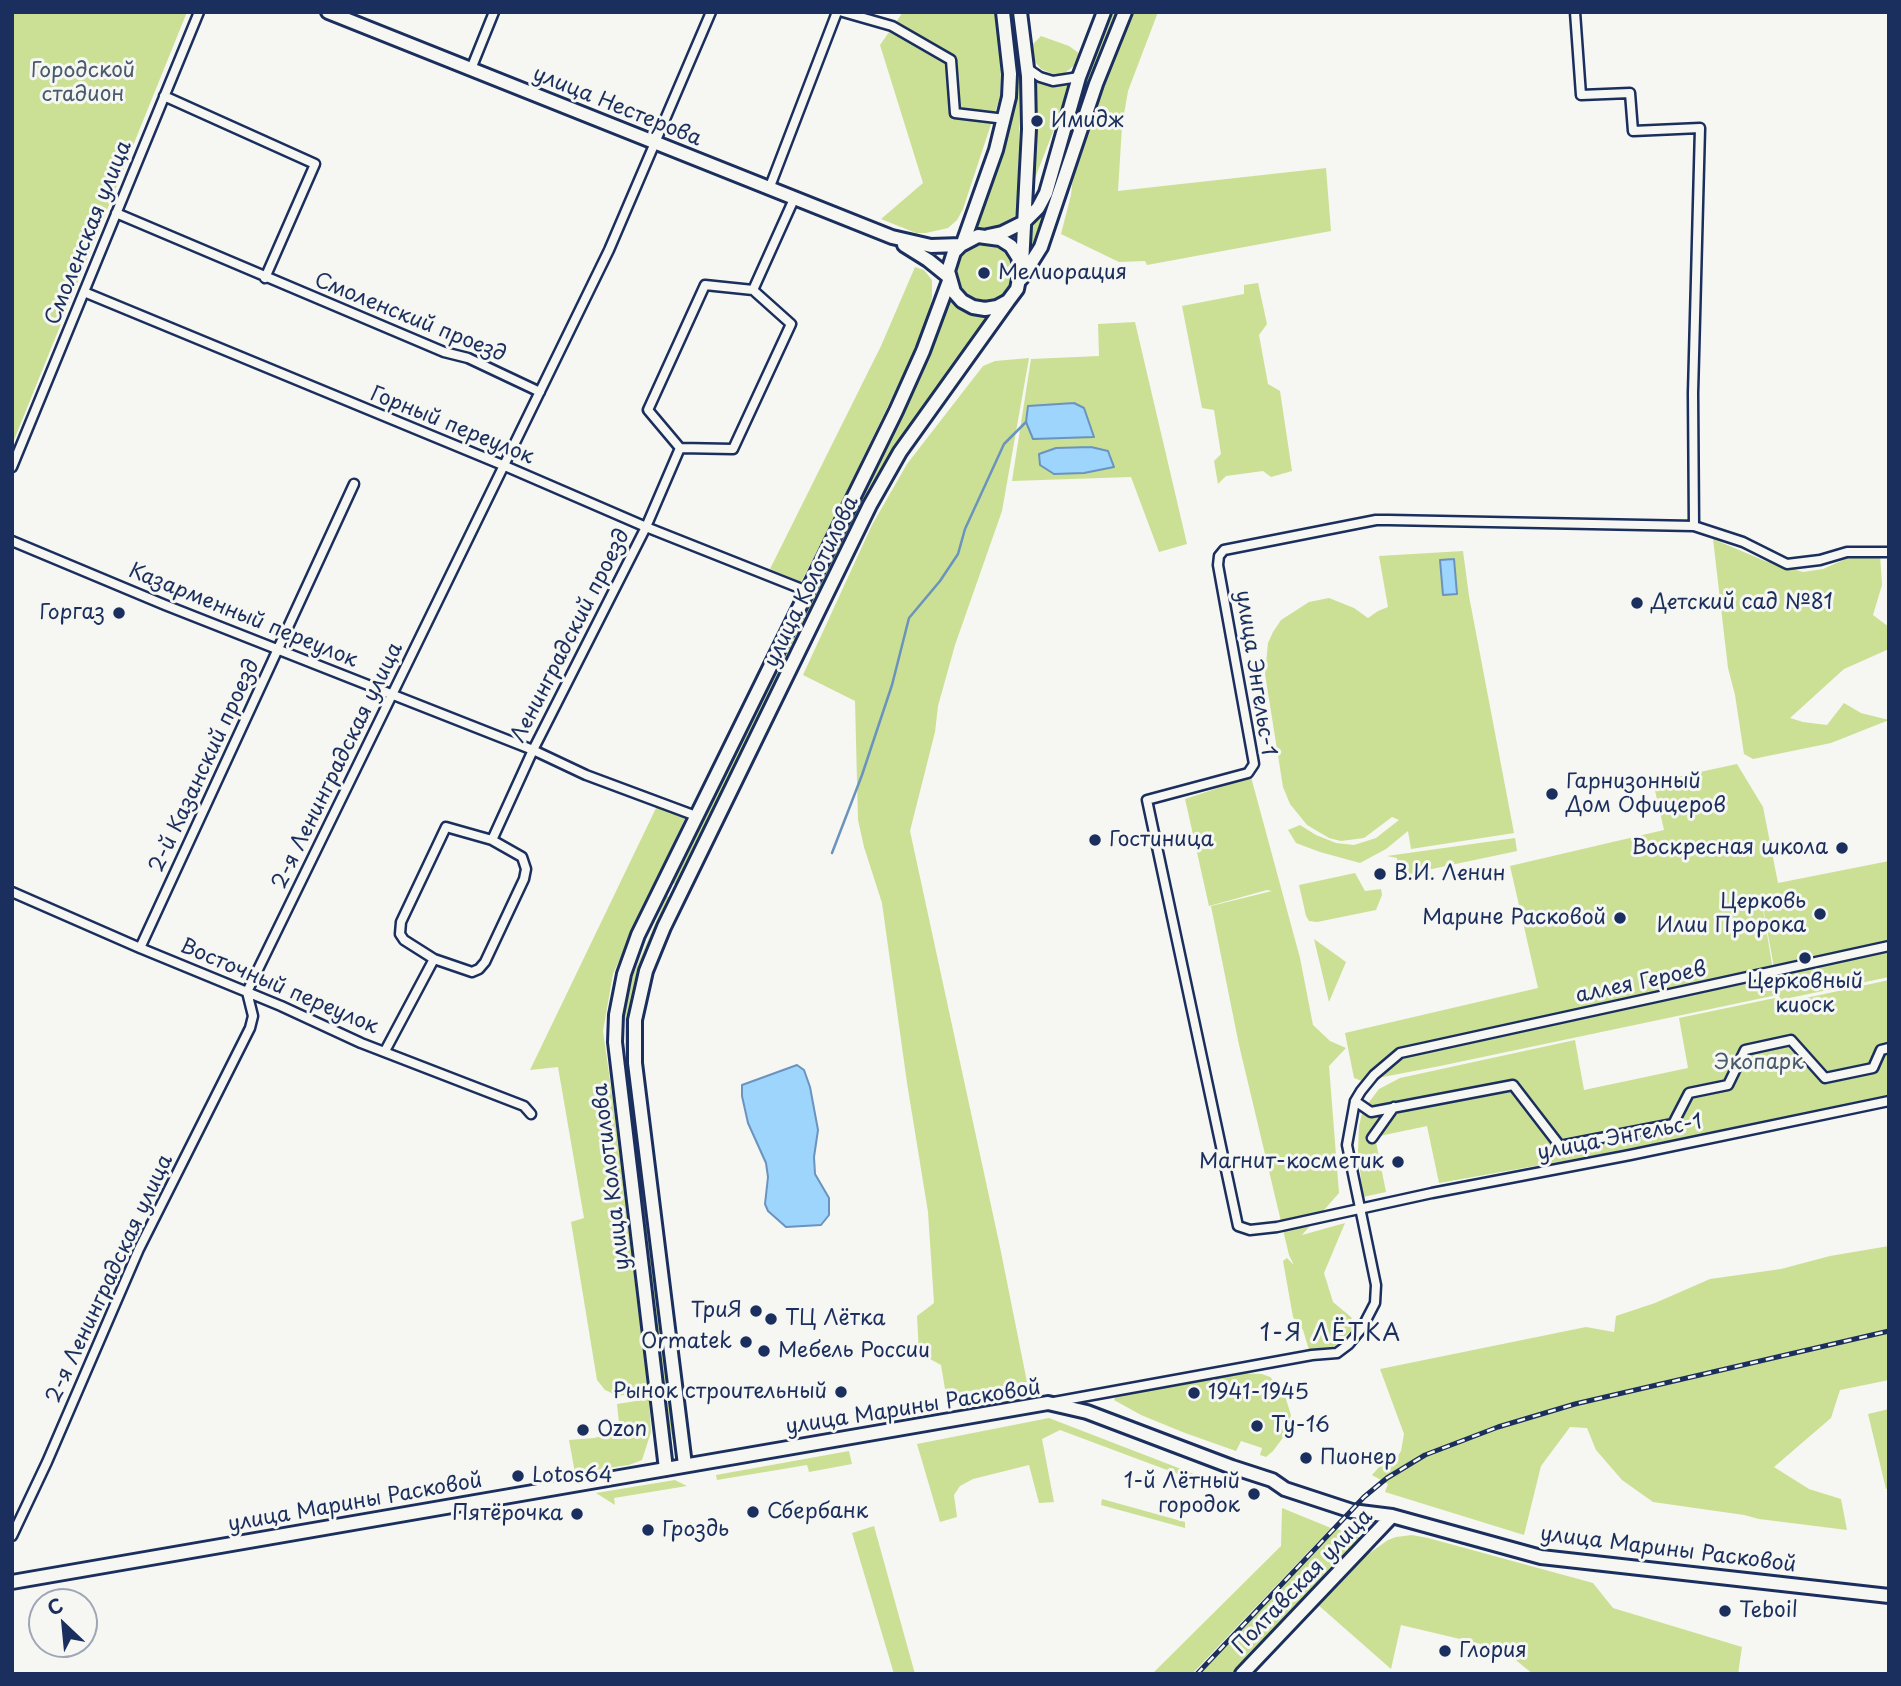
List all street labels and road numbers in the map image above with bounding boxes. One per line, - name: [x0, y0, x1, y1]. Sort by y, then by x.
- street label: улица Нестерова: [529, 62, 705, 152]
- street label: Смоленская улица: [40, 137, 138, 329]
- street label: Смоленский проезд: [310, 268, 510, 368]
- street label: Горный переулок: [367, 382, 537, 470]
- street label: улица Колотилова: [760, 492, 864, 672]
- street label: Ленинградский проезд: [506, 525, 636, 747]
- street label: Казарменный переулок: [125, 558, 361, 674]
- street label: улица Энгельс-1: [1229, 588, 1281, 758]
- street label: 2-я Ленинградская улица: [267, 639, 409, 893]
- street label: 2-й Казанский проезд: [144, 655, 266, 877]
- street label: Восточный переулок: [176, 934, 382, 1040]
- street label: аллея Героев: [1573, 957, 1709, 1009]
- street label: улица Колотилова: [588, 1082, 636, 1272]
- street label: улица Энгельс-1: [1535, 1110, 1705, 1166]
- street label: 2-я Ленинградская улица: [41, 1151, 179, 1407]
- street label: улица Марины Расковой: [784, 1375, 1042, 1441]
- street label: улица Марины Расковой: [226, 1468, 484, 1538]
- street label: Полтавская улица: [1228, 1505, 1378, 1659]
- street label: улица Марины Расковой: [1539, 1522, 1797, 1578]

